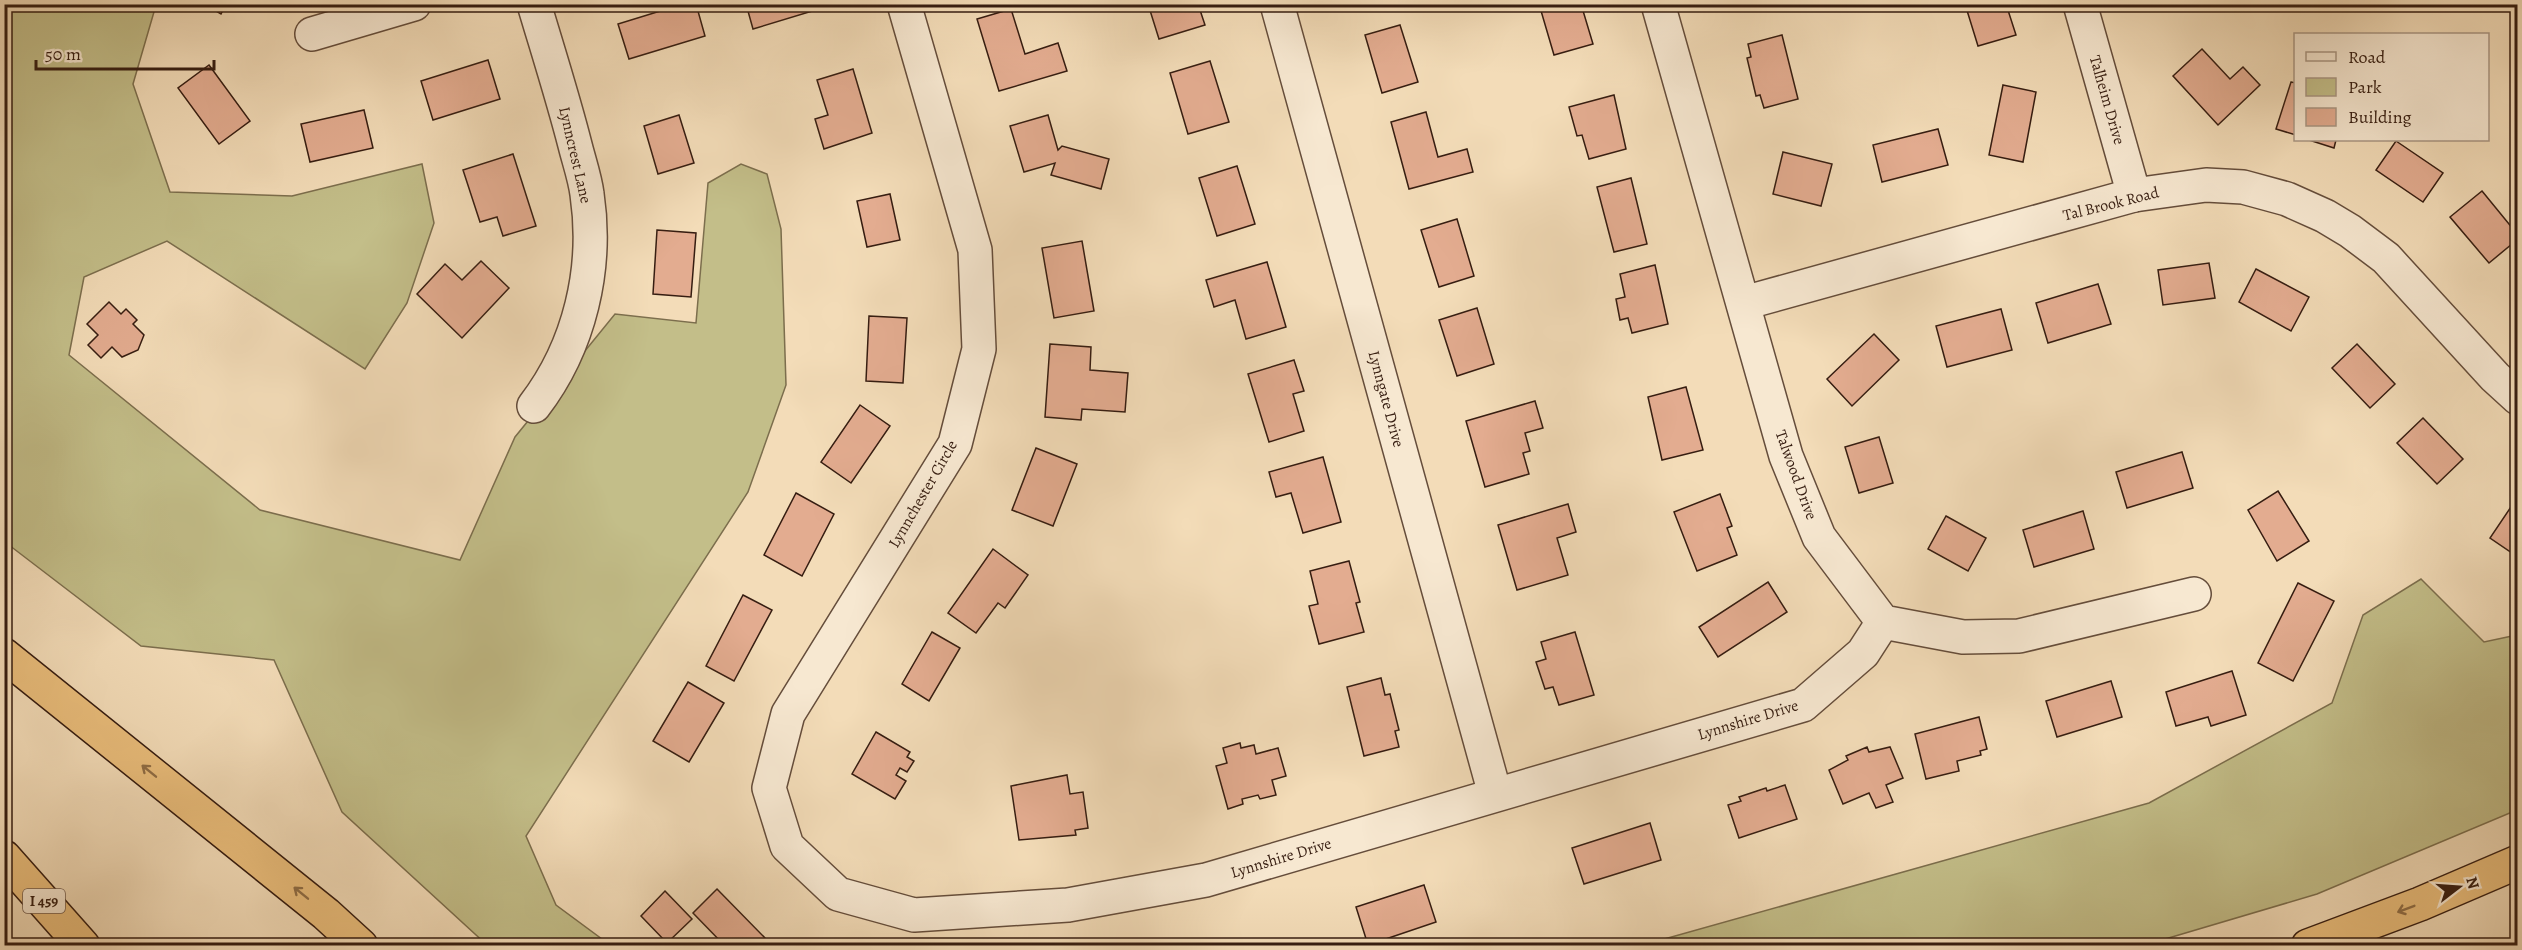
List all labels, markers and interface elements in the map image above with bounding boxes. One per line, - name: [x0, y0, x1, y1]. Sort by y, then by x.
- scale bar: [36, 33, 214, 71]
- legend: [2294, 33, 2489, 141]
- text: 50 m: [45, 42, 81, 66]
- text: Road: [2348, 45, 2386, 69]
- street label: Talheim Drive: [2084, 53, 2130, 147]
- text: Park: [2348, 75, 2382, 99]
- street label: Lynncrest Lane: [553, 104, 597, 206]
- text: Building: [2348, 105, 2412, 129]
- street label: Tal Brook Road: [2061, 181, 2162, 227]
- street label: Lynngate Drive: [1363, 348, 1409, 450]
- street label: Talwood Drive: [1770, 427, 1822, 523]
- street label: Lynnchester Circle: [883, 436, 963, 552]
- street label: Lynnshire Drive: [1695, 694, 1801, 746]
- one-way arrow: [141, 765, 157, 778]
- street label: Lynnshire Drive: [1228, 832, 1334, 884]
- north arrow: [2429, 857, 2489, 917]
- text: N: [2460, 874, 2485, 892]
- one-way arrow: [293, 887, 309, 900]
- road number: I 459: [23, 889, 65, 913]
- one-way arrow: [2397, 905, 2416, 916]

